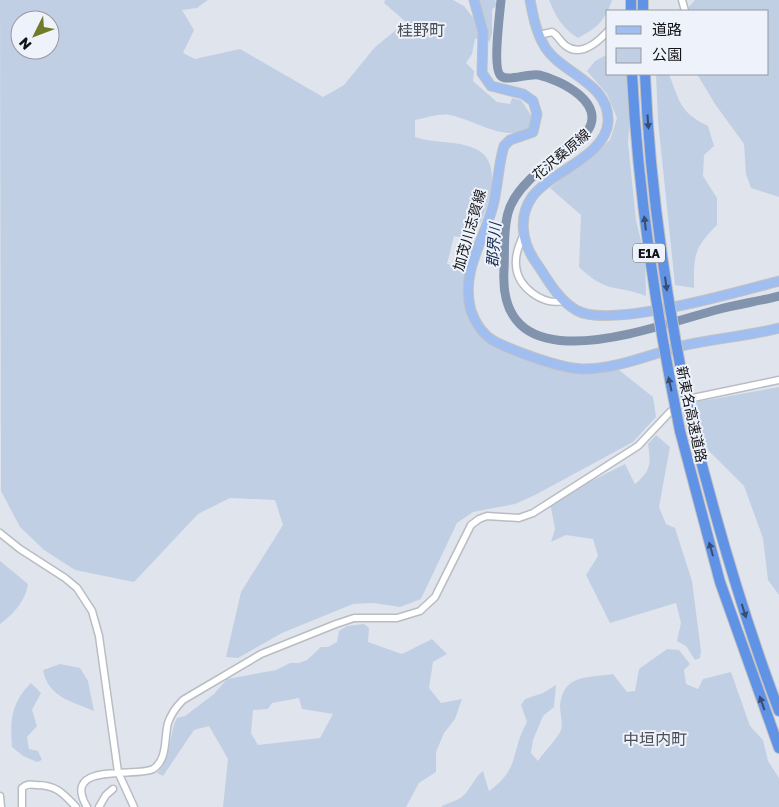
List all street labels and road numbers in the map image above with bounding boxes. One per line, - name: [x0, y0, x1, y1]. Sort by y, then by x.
- street label: 花沢桑原線: [529, 125, 593, 183]
- street label: 加茂川志賀線: [449, 187, 489, 273]
- road number: E1A: [633, 244, 665, 262]
- street label: 新東名高速道路: [673, 364, 711, 464]

